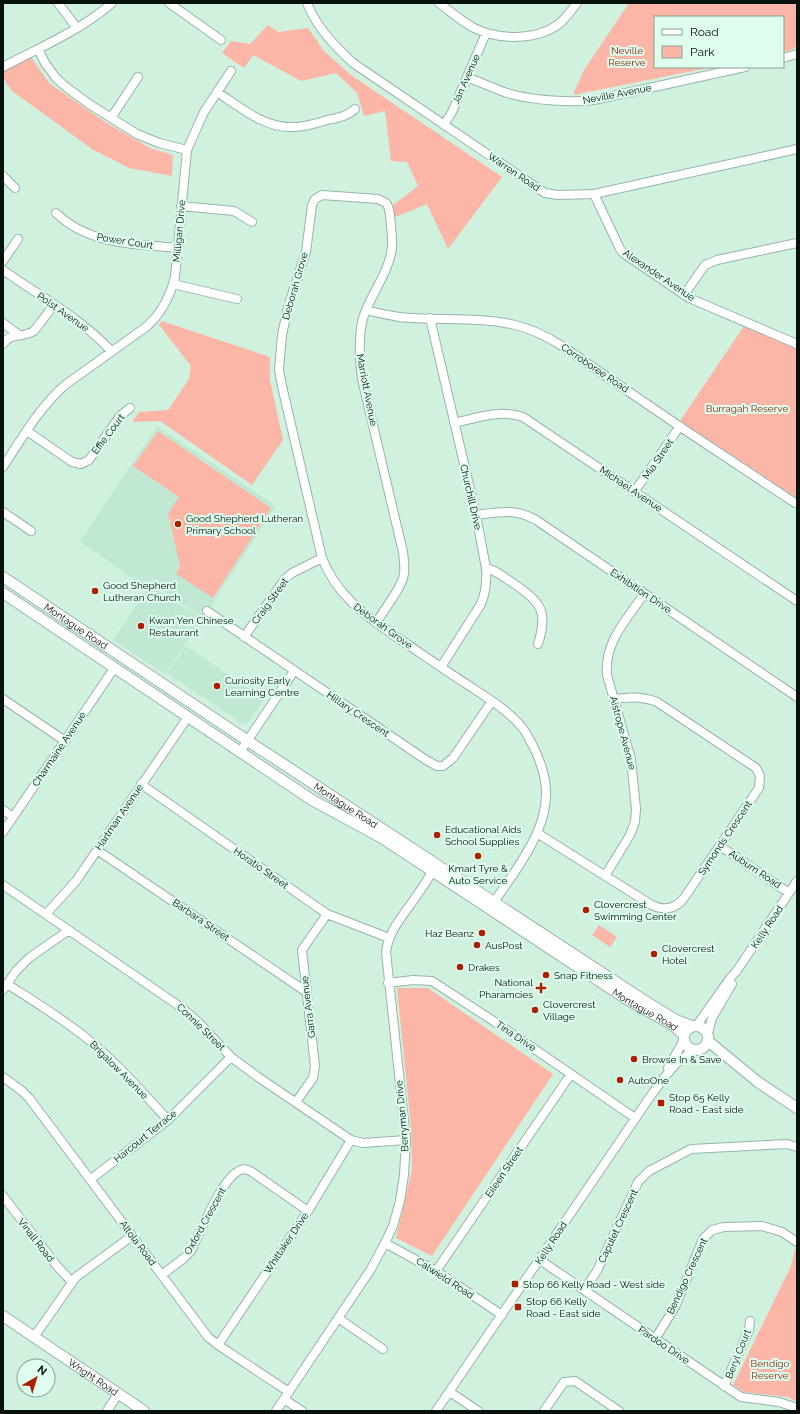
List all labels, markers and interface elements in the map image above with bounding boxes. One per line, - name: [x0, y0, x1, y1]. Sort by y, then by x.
- legend: [654, 16, 784, 68]
- text: Road: [690, 25, 719, 39]
- park label: Neville Reserve: [608, 45, 646, 68]
- text: Park: [690, 45, 715, 59]
- street label: Jan Avenue: [450, 52, 482, 106]
- street label: Neville Avenue: [582, 82, 652, 106]
- street label: Warren Road: [486, 151, 542, 193]
- street label: Milligan Drive: [171, 199, 187, 263]
- street label: Power Court: [96, 231, 155, 251]
- street label: Alexander Avenue: [621, 247, 697, 303]
- street label: Deborah Grove: [280, 251, 310, 321]
- street label: Polst Avenue: [35, 290, 91, 334]
- street label: Corroboree Road: [559, 341, 631, 395]
- street label: Marriott Avenue: [355, 353, 379, 427]
- park label: Burragah Reserve: [706, 403, 788, 414]
- street label: Effie Court: [89, 411, 127, 456]
- street label: Mia Street: [640, 436, 676, 481]
- street label: Churchill Drive: [458, 463, 484, 531]
- street label: Michael Avenue: [598, 464, 665, 514]
- place label: Good Shepherd Lutheran Primary School: [186, 513, 303, 536]
- marker: Good Shepherd Lutheran Primary School: [173, 519, 183, 529]
- street label: Exhibition Drive: [608, 567, 674, 616]
- street label: Craig Street: [250, 575, 291, 626]
- place label: Good Shepherd Lutheran Church: [103, 580, 181, 603]
- marker: Good Shepherd Lutheran Church: [90, 586, 100, 596]
- street label: Montague Road: [42, 601, 110, 651]
- street label: Deborah Grove: [352, 601, 415, 651]
- place label: Kwan Yen Chinese Restaurant: [149, 615, 234, 638]
- marker: Kwan Yen Chinese Restaurant: [136, 621, 146, 631]
- place label: Curiosity Early Learning Centre: [225, 675, 299, 698]
- marker: Curiosity Early Learning Centre: [212, 681, 222, 691]
- street label: Hillary Crescent: [325, 689, 392, 739]
- street label: Aistrope Avenue: [608, 695, 638, 771]
- street label: Charmaine Avenue: [30, 710, 88, 788]
- street label: Montague Road: [312, 780, 380, 830]
- street label: Hartman Avenue: [93, 782, 145, 852]
- street label: Symonds Crescent: [696, 798, 754, 877]
- place label: Educational Aids School Supplies: [445, 824, 522, 847]
- marker: Educational Aids School Supplies: [432, 830, 442, 840]
- street label: Horatio Street: [232, 845, 291, 891]
- street label: Auburn Road: [727, 848, 783, 890]
- marker: Kmart Tyre & Auto Service: [473, 851, 483, 861]
- place label: Kmart Tyre & Auto Service: [448, 863, 508, 886]
- street label: Barbara Street: [170, 897, 232, 944]
- place label: Clovercrest Swimming Center: [594, 899, 677, 922]
- street label: Kelly Road: [749, 904, 785, 950]
- marker: Clovercrest Swimming Center: [581, 905, 591, 915]
- place label: Haz Beanz: [425, 928, 474, 939]
- marker: Haz Beanz: [477, 928, 487, 938]
- marker: AusPost: [472, 940, 482, 950]
- place label: AusPost: [485, 940, 523, 951]
- place label: Clovercrest Hotel: [662, 943, 715, 966]
- marker: Clovercrest Hotel: [649, 949, 659, 959]
- marker: Drakes: [455, 962, 465, 972]
- place label: Drakes: [468, 962, 500, 973]
- marker: Snap Fitness: [541, 970, 551, 980]
- place label: Snap Fitness: [554, 970, 613, 981]
- street label: Garra Avenue: [299, 975, 317, 1039]
- place label: National Pharamcies: [479, 977, 533, 1000]
- marker: National Pharamcies: [536, 983, 546, 993]
- street label: Montague Road: [611, 986, 681, 1033]
- place label: Clovercrest Village: [543, 999, 596, 1022]
- street label: Connie Street: [175, 1001, 228, 1053]
- marker: Clovercrest Village: [530, 1005, 540, 1015]
- street label: Tina Drive: [494, 1019, 538, 1053]
- street label: Brigalow Avenue: [88, 1039, 150, 1101]
- marker: Browse In & Save: [629, 1054, 639, 1064]
- place label: Browse In & Save: [642, 1054, 722, 1065]
- marker: AutoOne: [615, 1075, 625, 1085]
- place label: AutoOne: [628, 1075, 669, 1086]
- street label: Berryman Drive: [393, 1080, 411, 1152]
- place label: Stop 65 Kelly Road - East side: [669, 1092, 744, 1115]
- marker: Stop 65 Kelly Road - East side: [656, 1098, 666, 1108]
- street label: Harcourt Terrace: [112, 1107, 179, 1165]
- street label: Eileen Street: [483, 1144, 525, 1199]
- street label: Oxford Crescent: [182, 1185, 228, 1256]
- street label: Capulet Crescent: [596, 1187, 640, 1265]
- street label: Whittaker Drive: [262, 1210, 311, 1276]
- street label: Vinall Road: [16, 1216, 56, 1264]
- street label: Altola Road: [118, 1218, 158, 1268]
- street label: Kelly Road: [533, 1220, 569, 1266]
- street label: Bendigo Crescent: [665, 1236, 710, 1316]
- street label: Calwield Road: [414, 1255, 476, 1301]
- marker: Stop 66 Kelly Road - West side: [510, 1279, 520, 1289]
- place label: Stop 66 Kelly Road - West side: [523, 1279, 665, 1290]
- place label: Stop 66 Kelly Road - East side: [526, 1296, 601, 1319]
- marker: Stop 66 Kelly Road - East side: [513, 1302, 523, 1312]
- street label: Pardoo Drive: [636, 1324, 692, 1366]
- street label: Beryl Court: [723, 1327, 753, 1380]
- street label: Wright Road: [66, 1356, 120, 1398]
- north arrow: [16, 1358, 56, 1398]
- park label: Bendigo Reserve: [751, 1358, 789, 1381]
- text: N: [35, 1363, 49, 1378]

